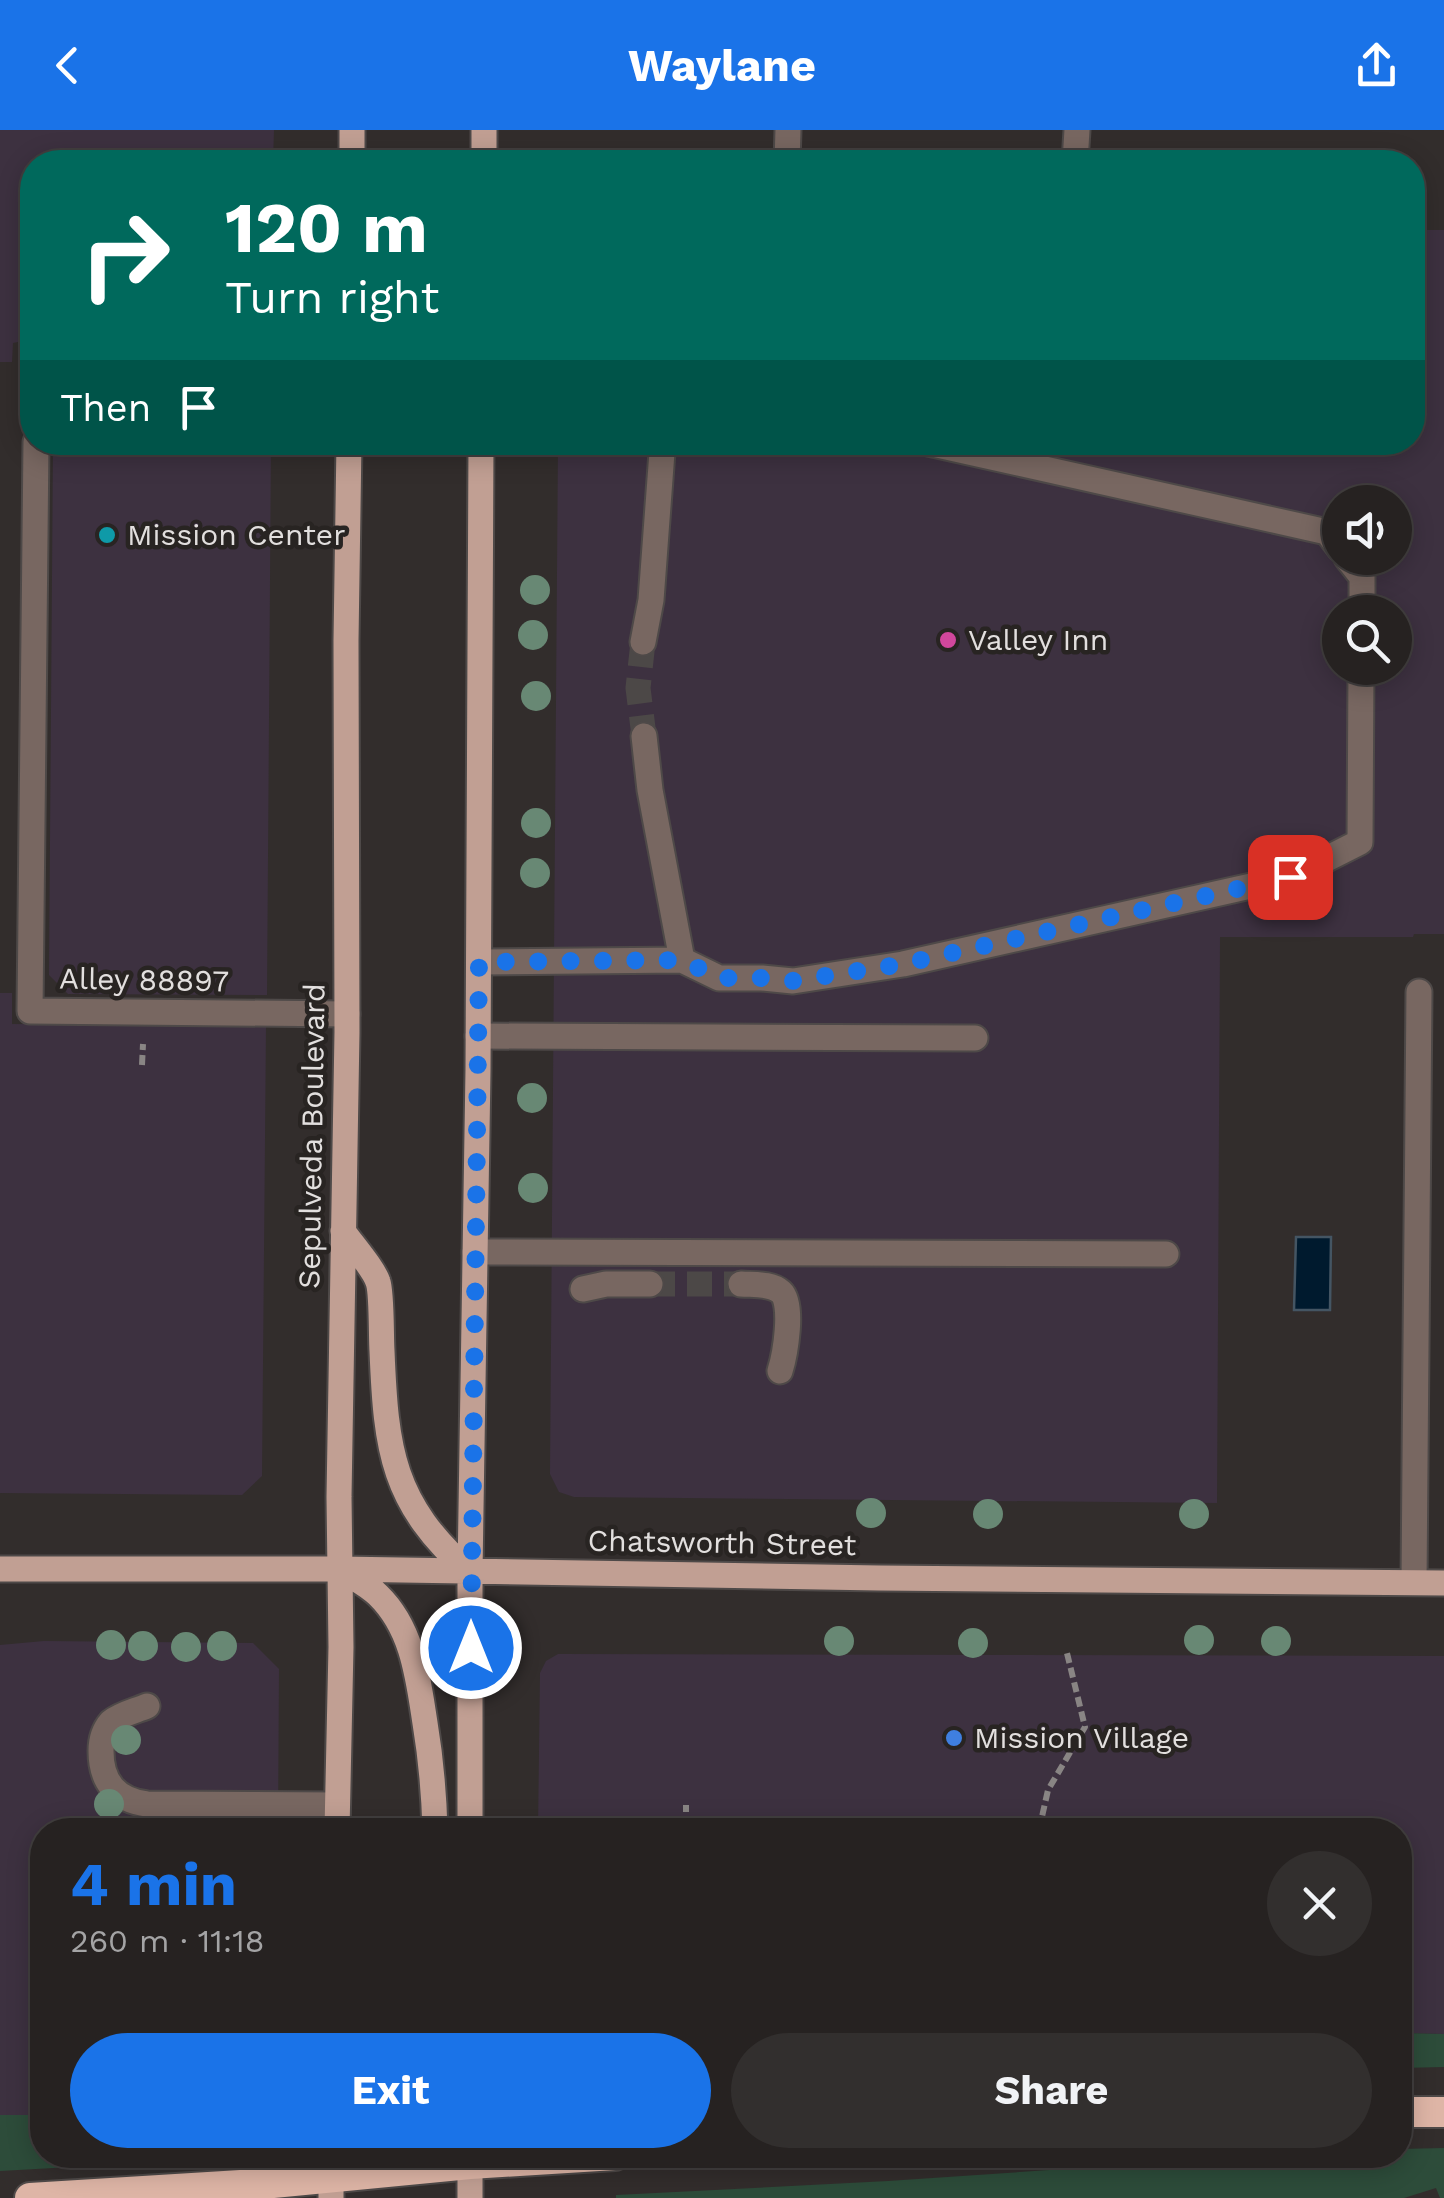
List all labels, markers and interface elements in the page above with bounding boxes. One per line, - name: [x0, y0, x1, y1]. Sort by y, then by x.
- icon: back: [40, 38, 95, 93]
- icon: share: [1349, 38, 1404, 93]
- text: Waylane: [628, 39, 816, 92]
- text: 120 m: [225, 187, 428, 269]
- icon: right: [60, 190, 190, 320]
- text: Turn right: [225, 271, 439, 324]
- icon: arrive: [171, 380, 226, 435]
- text: Then: [60, 386, 151, 430]
- map controls: [1322, 485, 1412, 685]
- button: sound: [1322, 485, 1412, 575]
- place label: Mission Center: [127, 517, 345, 552]
- marker: Mission Center: [96, 524, 118, 546]
- button: search: [1322, 595, 1412, 685]
- place label: Valley Inn: [968, 622, 1108, 657]
- marker: Valley Inn: [937, 629, 959, 651]
- pin: [1248, 835, 1333, 920]
- icon: arrive: [1263, 850, 1318, 905]
- street label: Alley 88897: [59, 961, 229, 998]
- street label: Sepulveda Boulevard: [291, 983, 332, 1289]
- street label: Chatsworth Street: [587, 1523, 857, 1562]
- position arrow: [419, 1596, 523, 1700]
- place label: Mission Village: [974, 1720, 1189, 1755]
- marker: Mission Village: [943, 1727, 965, 1749]
- text: 4 min: [70, 1849, 237, 1920]
- button: close: [1267, 1851, 1372, 1956]
- text: 260 m · 11:18: [70, 1922, 264, 1960]
- button: Exit: [70, 2033, 711, 2148]
- button: Share: [731, 2033, 1372, 2148]

